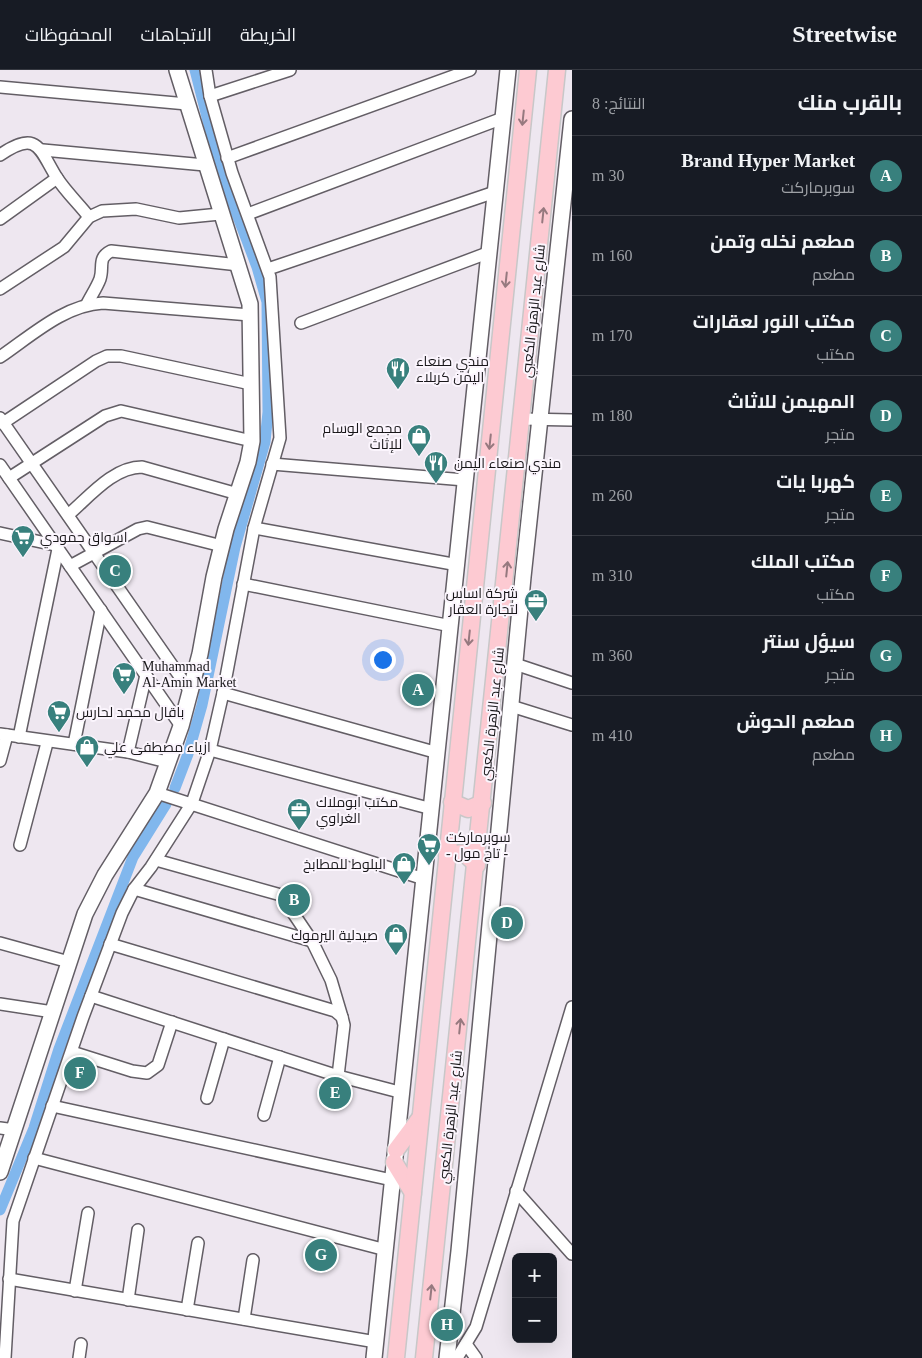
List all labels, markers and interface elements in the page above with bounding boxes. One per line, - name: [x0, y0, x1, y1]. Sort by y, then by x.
- text: Streetwise: [792, 21, 897, 47]
- text: المحفوظات: [25, 25, 113, 45]
- text: الاتجاهات: [141, 25, 212, 45]
- text: الخريطة: [240, 25, 296, 45]
- text: بالقرب منك: [798, 91, 902, 115]
- text: النتائج: 8: [592, 95, 646, 112]
- one-way arrow: [518, 110, 528, 126]
- text: Brand Hyper Market: [681, 150, 855, 171]
- text: 30 m: [592, 167, 624, 184]
- text: A: [880, 167, 892, 184]
- text: سوبرماركت: [781, 179, 855, 196]
- one-way arrow: [538, 208, 547, 224]
- text: مطعم نخله وتمن: [710, 231, 855, 252]
- street label: شارع عبد الزهرة الكعبي: [519, 244, 552, 379]
- text: 160 m: [592, 247, 632, 264]
- text: B: [881, 247, 891, 264]
- text: مطعم: [812, 266, 855, 283]
- one-way arrow: [501, 272, 511, 288]
- text: مكتب النور لعقارات: [693, 311, 855, 332]
- text: 170 m: [592, 327, 632, 344]
- text: C: [880, 327, 892, 344]
- text: مكتب: [816, 346, 855, 363]
- place label: مندي صنعاء اليمن كربلاء: [416, 354, 489, 385]
- restaurant icon: مندي صنعاء اليمن كربلاء: [385, 356, 411, 390]
- text: المهيمن للاثاث: [728, 391, 855, 412]
- text: 180 m: [592, 407, 632, 424]
- text: D: [880, 407, 892, 424]
- place label: مجمع الوسام للإثاث: [323, 421, 402, 453]
- shop icon: مجمع الوسام للإثاث: [406, 423, 432, 457]
- text: متجر: [826, 426, 855, 443]
- one-way arrow: [485, 433, 495, 449]
- restaurant icon: مندي صنعاء اليمن: [423, 450, 449, 484]
- place label: مندي صنعاء اليمن: [454, 456, 561, 475]
- text: كهربا يات: [776, 471, 855, 492]
- text: 260 m: [592, 487, 632, 504]
- text: E: [881, 487, 891, 504]
- text: متجر: [826, 506, 855, 523]
- supermarket icon: اسواق حمودي: [10, 524, 36, 558]
- place label: اسواق حمودي: [40, 530, 127, 549]
- text: مكتب الملك: [751, 551, 855, 572]
- pin: C: [99, 552, 131, 590]
- one-way arrow: [502, 561, 512, 577]
- text: 310 m: [592, 567, 632, 584]
- text: F: [881, 567, 891, 584]
- place label: شركة اساس لتجارة العقار: [446, 586, 518, 617]
- text: مكتب: [816, 586, 855, 603]
- office icon: شركة اساس لتجارة العقار: [523, 588, 549, 622]
- one-way arrow: [464, 630, 474, 646]
- text: سيؤل سنتر: [762, 631, 855, 652]
- your location: [370, 647, 396, 673]
- street label: شارع عبد الزهرة الكعبي: [478, 647, 511, 782]
- text: 360 m: [592, 647, 632, 664]
- text: G: [880, 647, 892, 664]
- place label: Muhammad Al-Amin Market: [142, 659, 237, 690]
- supermarket icon: Muhammad Al-Amin Market: [111, 661, 137, 695]
- text: متجر: [826, 666, 855, 683]
- pin: A: [402, 671, 434, 709]
- supermarket icon: باقال محمد لحارس: [46, 699, 72, 733]
- place label: باقال محمد لحارس: [76, 705, 184, 721]
- text: مطعم الحوش: [736, 711, 855, 732]
- text: 410 m: [592, 727, 632, 744]
- text: H: [880, 727, 892, 744]
- shop icon: ازياء مصطفى علي: [74, 734, 100, 768]
- place label: ازياء مصطفى علي: [104, 740, 211, 759]
- text: مطعم: [812, 746, 855, 763]
- place label: مكتب ابوملاك الغراوي: [316, 795, 398, 830]
- office icon: مكتب ابوملاك الغراوي: [286, 797, 312, 831]
- place label: سوبرماركت - تاج مول -: [446, 830, 511, 862]
- supermarket icon: سوبرماركت - تاج مول -: [416, 832, 442, 866]
- shop icon: البلوط للمطابخ: [391, 851, 417, 885]
- place label: البلوط للمطابخ: [303, 857, 386, 873]
- pin: B: [278, 881, 310, 919]
- pin: D: [491, 904, 523, 942]
- shop icon: صيدلية اليرموك: [383, 922, 409, 956]
- place label: صيدلية اليرموك: [291, 928, 378, 943]
- one-way arrow: [455, 1018, 465, 1034]
- street label: شارع عبد الزهرة الكعبي: [436, 1050, 469, 1185]
- pin: F: [64, 1054, 96, 1092]
- pin: E: [319, 1074, 351, 1112]
- pin: G: [305, 1236, 337, 1274]
- map controls: [512, 1253, 557, 1343]
- button: +: [512, 1253, 557, 1298]
- one-way arrow: [427, 1284, 436, 1300]
- button: −: [512, 1298, 557, 1343]
- pin: H: [431, 1306, 463, 1344]

